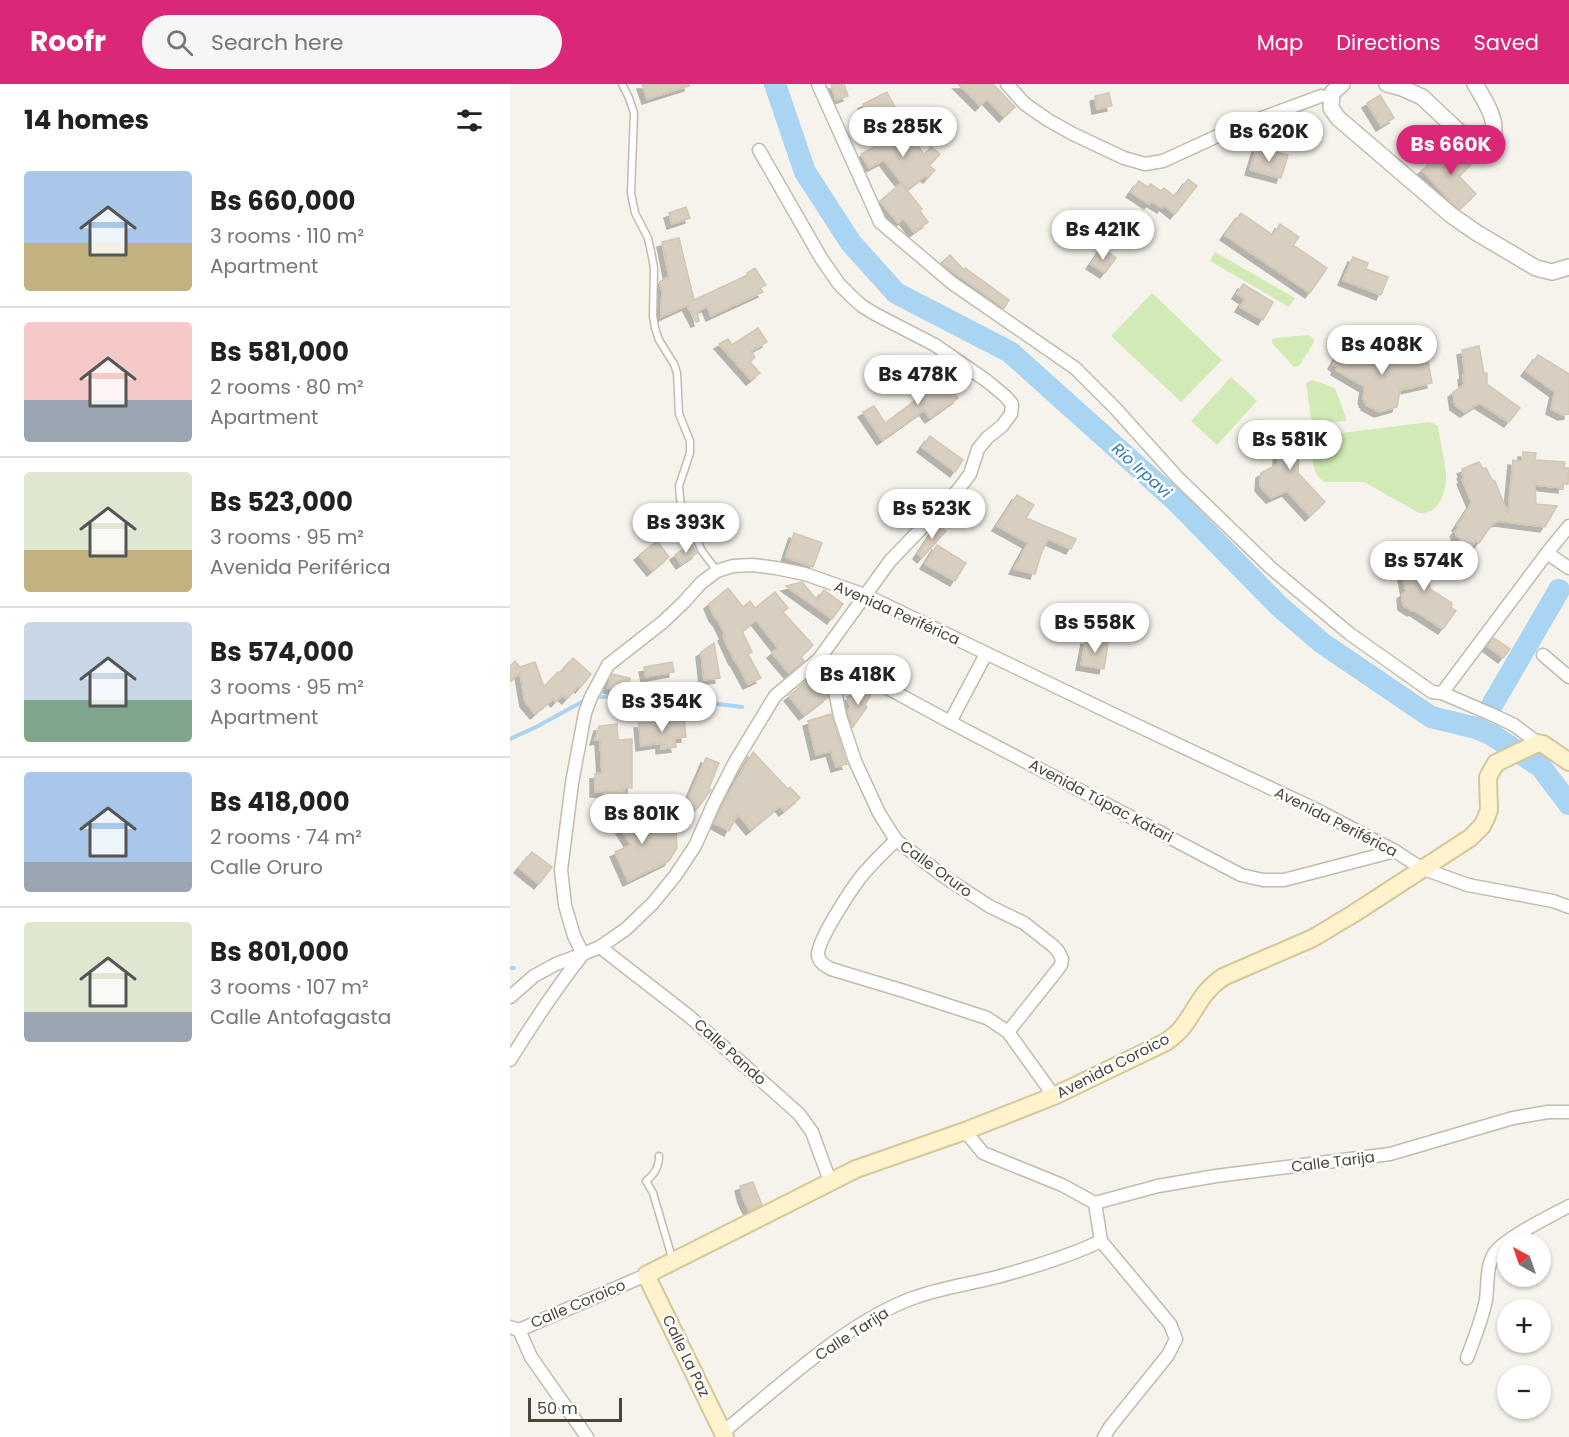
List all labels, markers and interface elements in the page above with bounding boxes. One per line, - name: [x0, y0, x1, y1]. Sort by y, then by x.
- search box: [142, 15, 562, 69]
- text: Roofr: [30, 22, 106, 61]
- icon: search: [163, 26, 196, 59]
- text: Search here: [211, 27, 344, 58]
- text: Map: [1257, 28, 1303, 57]
- text: Directions: [1336, 28, 1440, 57]
- text: Saved: [1473, 28, 1539, 57]
- text: 14 homes: [24, 102, 149, 138]
- icon: filters: [453, 104, 486, 137]
- pin: Bs 285K: [848, 107, 958, 158]
- text: Bs 285K: [863, 112, 943, 140]
- pin: Bs 620K: [1214, 112, 1324, 163]
- text: Bs 620K: [1229, 117, 1309, 145]
- pin: Bs 660K: [1396, 125, 1506, 176]
- text: Bs 660K: [1410, 130, 1492, 158]
- text: Bs 660,000: [210, 183, 356, 219]
- icon: home: [72, 195, 144, 267]
- pin: Bs 421K: [1048, 210, 1158, 261]
- text: Bs 421K: [1066, 215, 1141, 243]
- text: 3 rooms · 110 m²: [210, 222, 364, 250]
- text: Apartment: [210, 252, 318, 280]
- pin: Bs 408K: [1327, 325, 1437, 376]
- text: Bs 408K: [1341, 330, 1423, 358]
- text: Bs 581,000: [210, 334, 349, 370]
- icon: home: [72, 346, 144, 418]
- pin: Bs 478K: [863, 355, 973, 406]
- text: Bs 478K: [878, 360, 958, 388]
- text: 2 rooms · 80 m²: [210, 373, 364, 401]
- text: Apartment: [210, 403, 318, 431]
- pin: Bs 581K: [1235, 420, 1345, 471]
- text: Bs 581K: [1252, 425, 1328, 453]
- water label: Río Irpavi: [1107, 437, 1177, 504]
- text: Bs 523,000: [210, 484, 353, 520]
- pin: Bs 523K: [877, 489, 987, 540]
- text: Bs 523K: [892, 494, 972, 522]
- icon: home: [72, 496, 144, 568]
- pin: Bs 393K: [631, 503, 741, 554]
- text: Bs 393K: [646, 508, 726, 536]
- text: 3 rooms · 95 m²: [210, 523, 364, 551]
- pin: Bs 574K: [1369, 541, 1479, 592]
- text: Bs 574K: [1384, 546, 1464, 574]
- text: Avenida Periférica: [210, 553, 391, 581]
- street label: Avenida Periférica: [831, 575, 963, 650]
- pin: Bs 558K: [1040, 603, 1150, 654]
- text: Bs 558K: [1054, 608, 1136, 636]
- text: Bs 574,000: [210, 634, 354, 670]
- icon: home: [72, 646, 144, 718]
- pin: Bs 418K: [803, 655, 913, 706]
- text: Bs 418K: [820, 660, 896, 688]
- text: 3 rooms · 95 m²: [210, 673, 364, 701]
- pin: Bs 354K: [607, 682, 717, 733]
- text: Bs 354K: [621, 687, 703, 715]
- text: Apartment: [210, 703, 318, 731]
- street label: Avenida Túpac Katari: [1025, 754, 1177, 848]
- street label: Avenida Periférica: [1271, 781, 1401, 862]
- text: Bs 418,000: [210, 784, 350, 820]
- pin: Bs 801K: [587, 794, 697, 845]
- icon: home: [72, 796, 144, 868]
- text: Bs 801K: [604, 799, 680, 827]
- text: 2 rooms · 74 m²: [210, 823, 362, 851]
- street label: Calle Oruro: [896, 835, 977, 902]
- text: Calle Oruro: [210, 853, 323, 881]
- text: Bs 801,000: [210, 934, 349, 970]
- icon: home: [72, 946, 144, 1018]
- text: 3 rooms · 107 m²: [210, 973, 369, 1001]
- text: Calle Antofagasta: [210, 1003, 391, 1031]
- street label: Calle Pando: [690, 1014, 771, 1090]
- street label: Avenida Coroico: [1053, 1028, 1173, 1103]
- street label: Calle Tarija: [1290, 1146, 1376, 1177]
- north arrow: [1497, 1233, 1551, 1287]
- map controls: [1497, 1233, 1551, 1419]
- street label: Calle Coroico: [527, 1274, 628, 1333]
- button: +: [1497, 1299, 1551, 1353]
- street label: Calle Tarija: [811, 1302, 893, 1365]
- street label: Calle La Paz: [658, 1311, 715, 1400]
- button: −: [1497, 1365, 1551, 1419]
- scale bar: [528, 1395, 622, 1422]
- text: 50 m: [537, 1397, 578, 1420]

